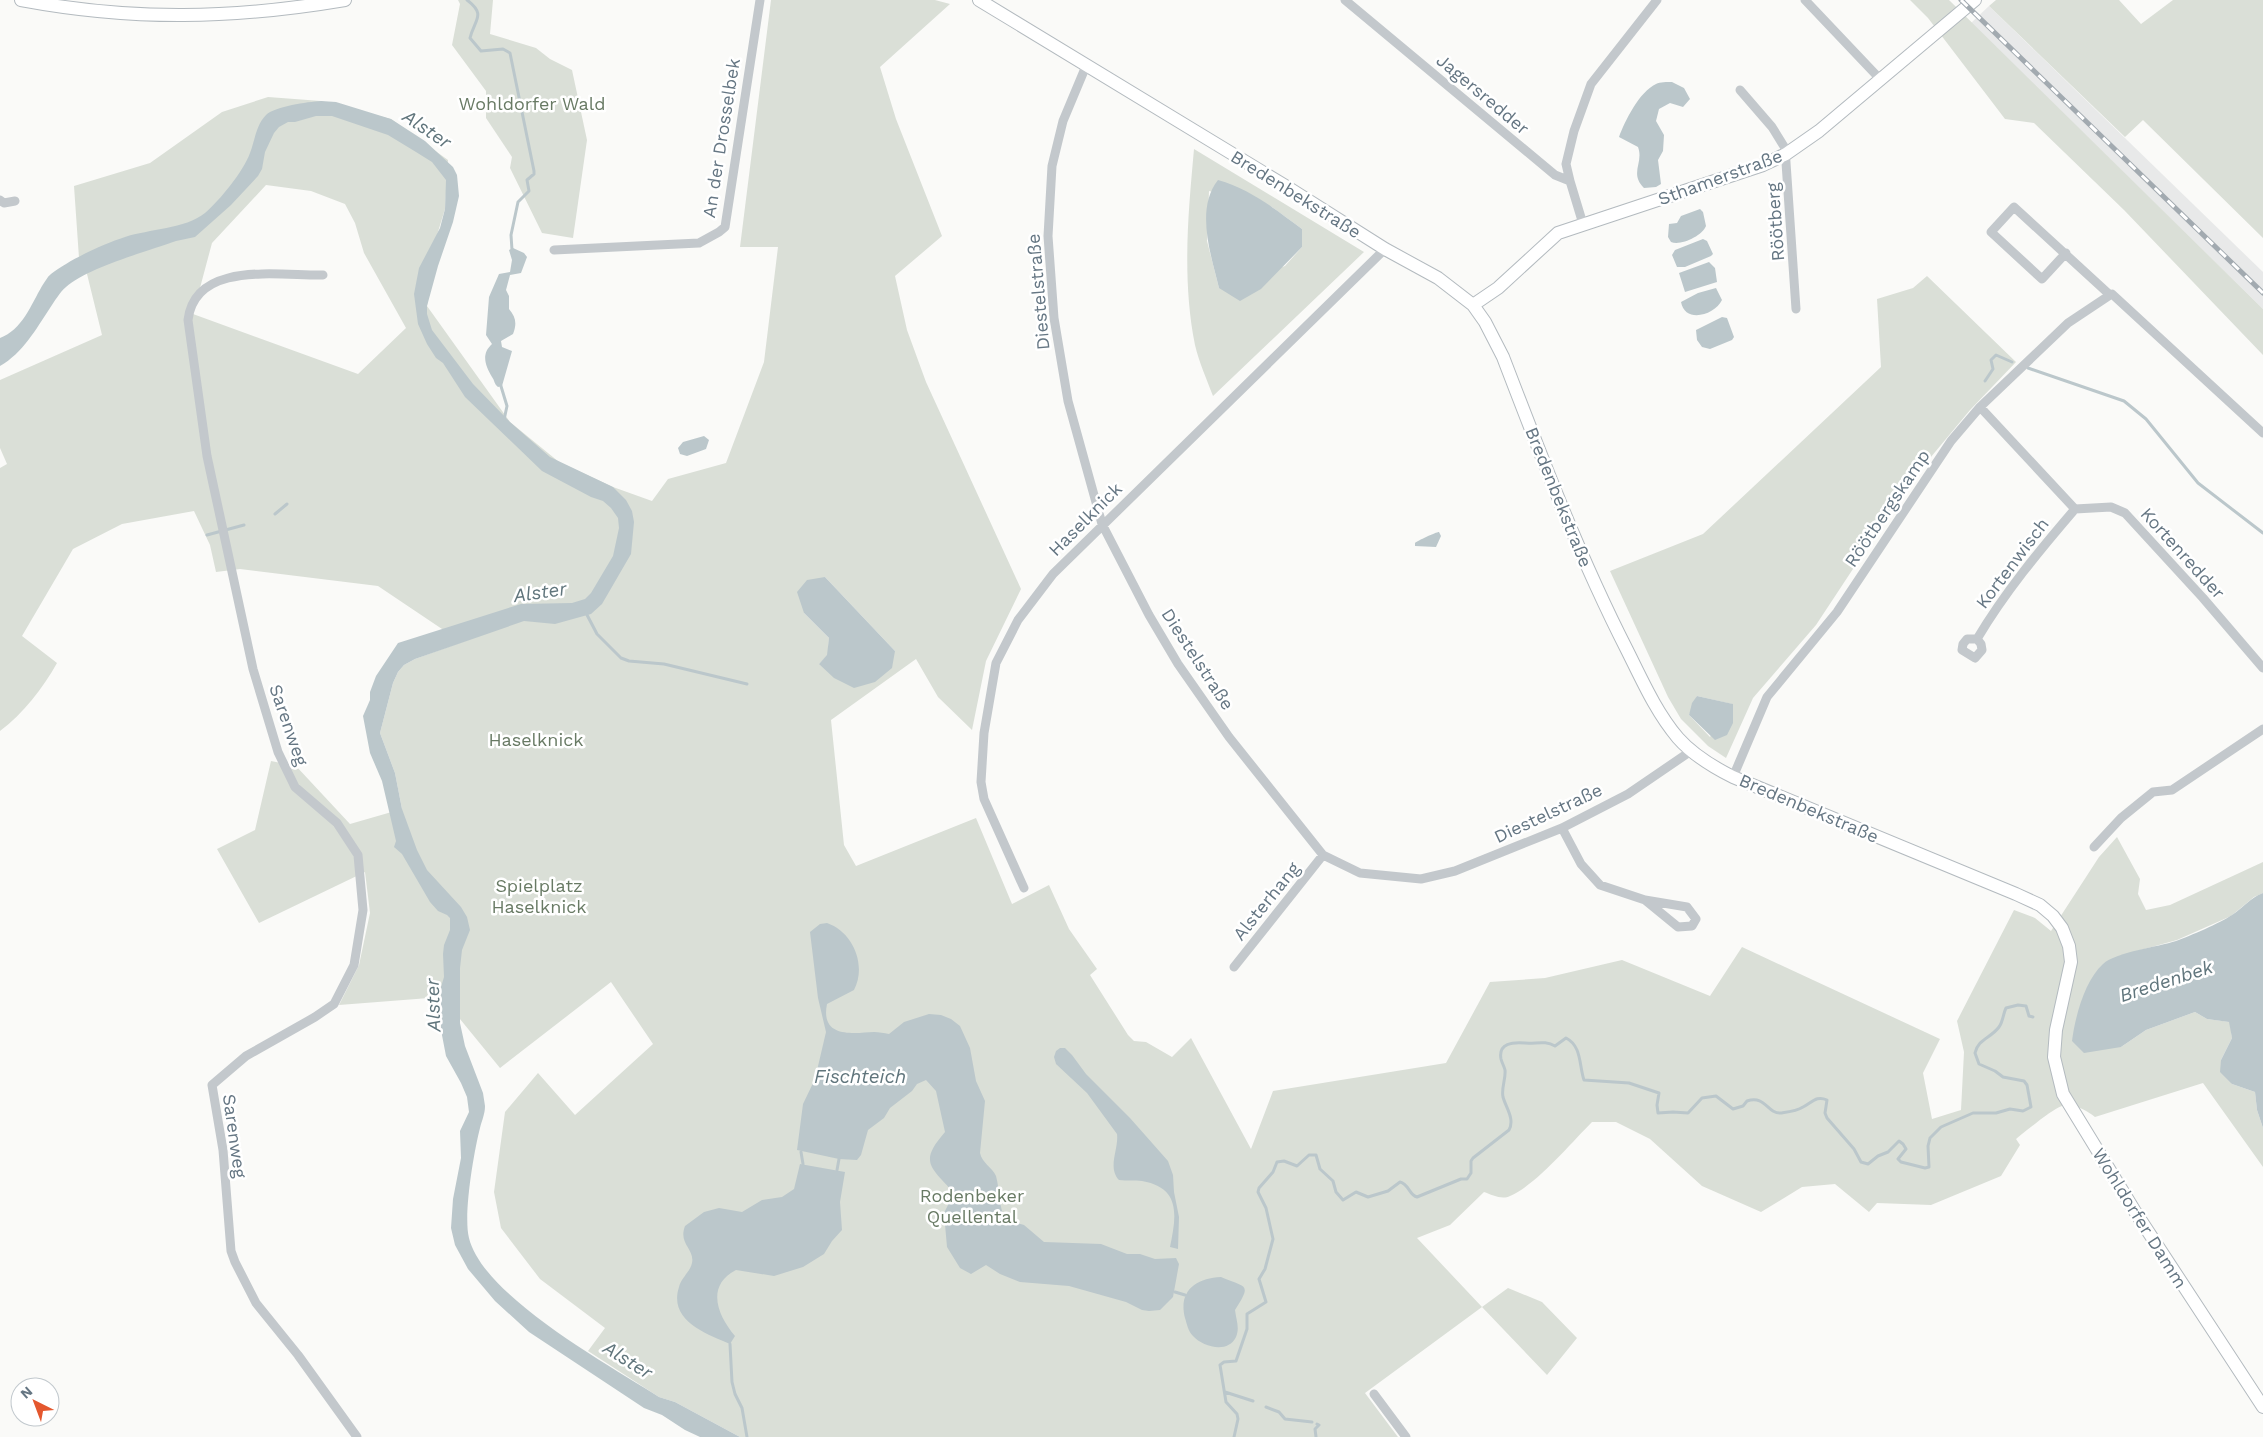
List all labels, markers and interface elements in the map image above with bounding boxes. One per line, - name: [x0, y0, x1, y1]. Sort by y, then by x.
- street label: Jagersredder: [1433, 49, 1533, 139]
- street label: An der Drosselbek: [698, 57, 744, 219]
- park label: Wohldorfer Wald: [459, 93, 605, 114]
- water label: Alster: [398, 104, 456, 154]
- street label: Bredenbekstraße: [1227, 145, 1365, 243]
- street label: Sthamerstraße: [1655, 145, 1785, 209]
- street label: Röötberg: [1762, 182, 1788, 262]
- street label: Diestelstraße: [1022, 233, 1054, 351]
- street label: Bredenbekstraße: [1521, 424, 1597, 570]
- street label: Röötbergskamp: [1840, 445, 1934, 571]
- street label: Haselknick: [1044, 478, 1126, 560]
- street label: Kortenredder: [2137, 503, 2229, 603]
- street label: Kortenwisch: [1971, 513, 2053, 613]
- water label: Alster: [511, 577, 569, 607]
- street label: Diestelstraße: [1157, 604, 1239, 714]
- street label: Sarenweg: [265, 682, 313, 769]
- park label: Haselknick: [488, 729, 584, 750]
- street label: Bredenbekstraße: [1736, 769, 1882, 847]
- street label: Diestelstraße: [1491, 779, 1605, 847]
- street label: Alsterhang: [1228, 857, 1304, 944]
- park label: Spielplatz Haselknick: [491, 875, 587, 917]
- water label: Bredenbek: [2116, 955, 2216, 1007]
- water label: Alster: [421, 977, 445, 1033]
- water label: Fischteich: [814, 1065, 906, 1088]
- street label: Sarenweg: [219, 1093, 251, 1180]
- street label: Wohldorfer Damm: [2088, 1144, 2192, 1292]
- park label: Rodenbeker Quellental: [920, 1185, 1024, 1227]
- water label: Alster: [598, 1336, 657, 1384]
- north arrow: [10, 1377, 60, 1427]
- text: N: [17, 1383, 36, 1402]

